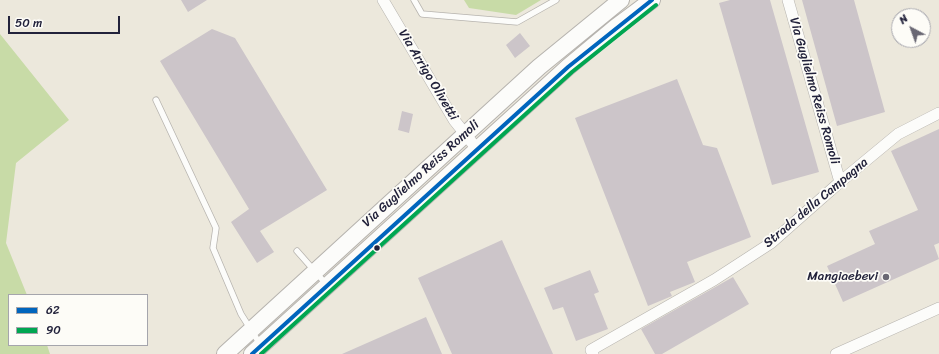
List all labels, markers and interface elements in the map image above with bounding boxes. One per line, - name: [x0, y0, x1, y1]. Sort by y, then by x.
- scale bar: [10, 8, 122, 34]
- north arrow: [891, 8, 931, 48]
- text: N: [894, 10, 913, 29]
- text: 50 m: [15, 12, 42, 34]
- street label: Via Guglielmo Reiss Romoli: [786, 16, 842, 166]
- street label: Via Arrigo Olivetti: [395, 27, 461, 123]
- street label: Via Guglielmo Reiss Romoli: [359, 117, 483, 231]
- street label: Strada della Campagna: [761, 155, 871, 251]
- unlabelled marker: [372, 243, 382, 253]
- place label: Mangiaebevi: [807, 269, 878, 285]
- marker: Mangiaebevi: [881, 272, 891, 282]
- legend: [8, 294, 148, 346]
- text: 62: [46, 299, 60, 321]
- text: 90: [46, 319, 61, 341]

